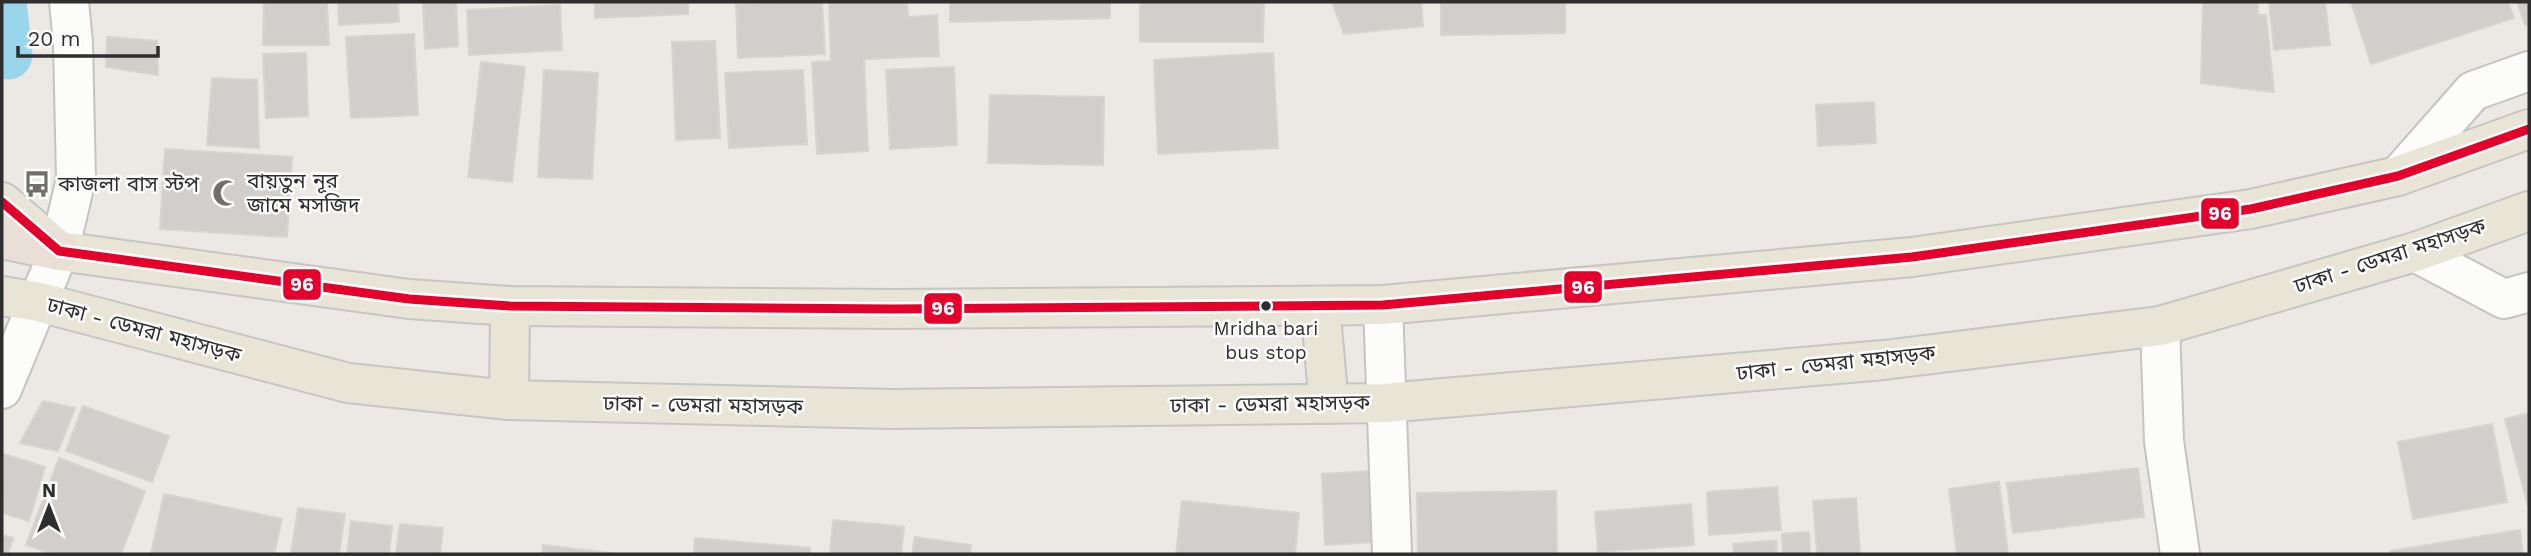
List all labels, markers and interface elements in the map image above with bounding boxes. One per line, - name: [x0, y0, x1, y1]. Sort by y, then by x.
- scale bar: [18, 14, 158, 58]
- text: 20 m: [28, 26, 80, 51]
- place label: বায়তুন নূর জামে মসজিদ: [246, 168, 360, 217]
- bus stop icon: কাজলা বাস স্টপ: [22, 169, 52, 199]
- place label: কাজলা বাস স্টপ: [57, 171, 200, 196]
- mosque icon: বায়তুন নূর জামে মসজিদ: [211, 178, 241, 208]
- line badge: 96: [2200, 197, 2240, 230]
- text: 96: [2208, 202, 2232, 225]
- street label: ঢাকা - ডেমরা মহাসড়ক: [2290, 212, 2490, 299]
- line badge: 96: [282, 268, 322, 301]
- line badge: 96: [1563, 270, 1603, 304]
- text: 96: [290, 273, 314, 296]
- text: 96: [1571, 276, 1595, 299]
- street label: ঢাকা - ডেমরা মহাসড়ক: [43, 291, 245, 368]
- line badge: 96: [923, 292, 963, 325]
- text: 96: [931, 297, 955, 320]
- marker: Mridha bari bus stop: [1259, 299, 1273, 313]
- place label: Mridha bari bus stop: [1214, 317, 1318, 364]
- street label: ঢাকা - ডেমরা মহাসড়ক: [1734, 340, 1938, 385]
- street label: ঢাকা - ডেমরা মহাসড়ক: [1169, 389, 1371, 418]
- street label: ঢাকা - ডেমরা মহাসড়ক: [602, 390, 804, 419]
- north arrow: [14, 472, 84, 542]
- text: N: [42, 479, 56, 502]

